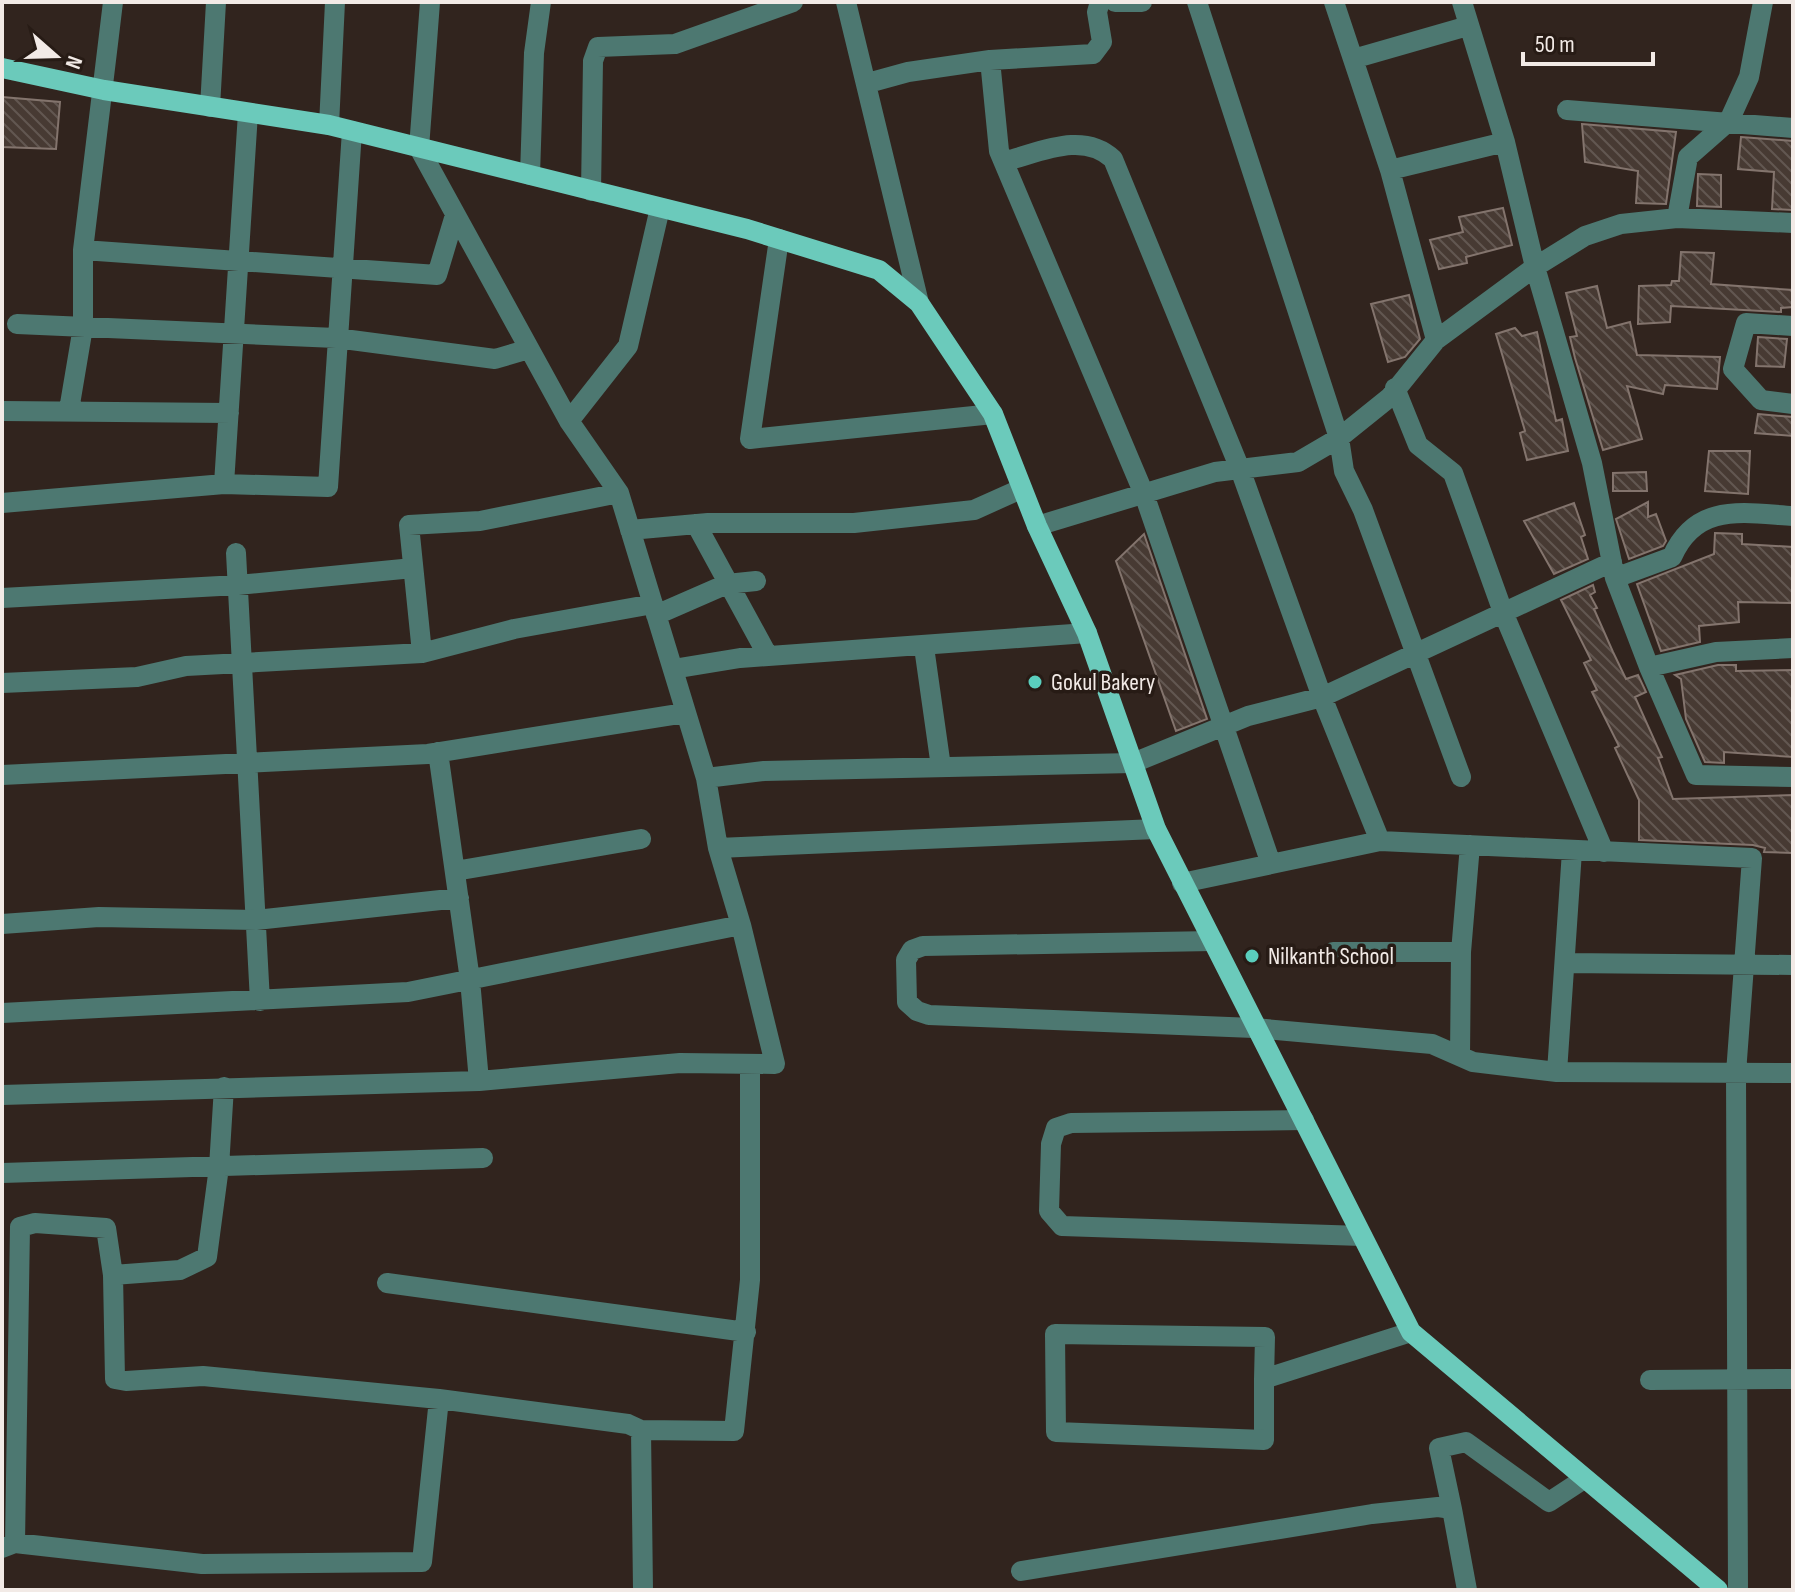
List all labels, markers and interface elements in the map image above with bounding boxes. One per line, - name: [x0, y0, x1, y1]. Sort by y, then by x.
- north arrow: [16, 16, 96, 96]
- scale bar: [1523, 16, 1653, 66]
- text: 50 m: [1535, 30, 1575, 59]
- text: N: [59, 52, 88, 72]
- place label: Gokul Bakery: [1051, 668, 1155, 697]
- marker: Gokul Bakery: [1026, 673, 1044, 691]
- place label: Nilkanth School: [1268, 942, 1394, 971]
- marker: Nilkanth School: [1243, 947, 1261, 965]

